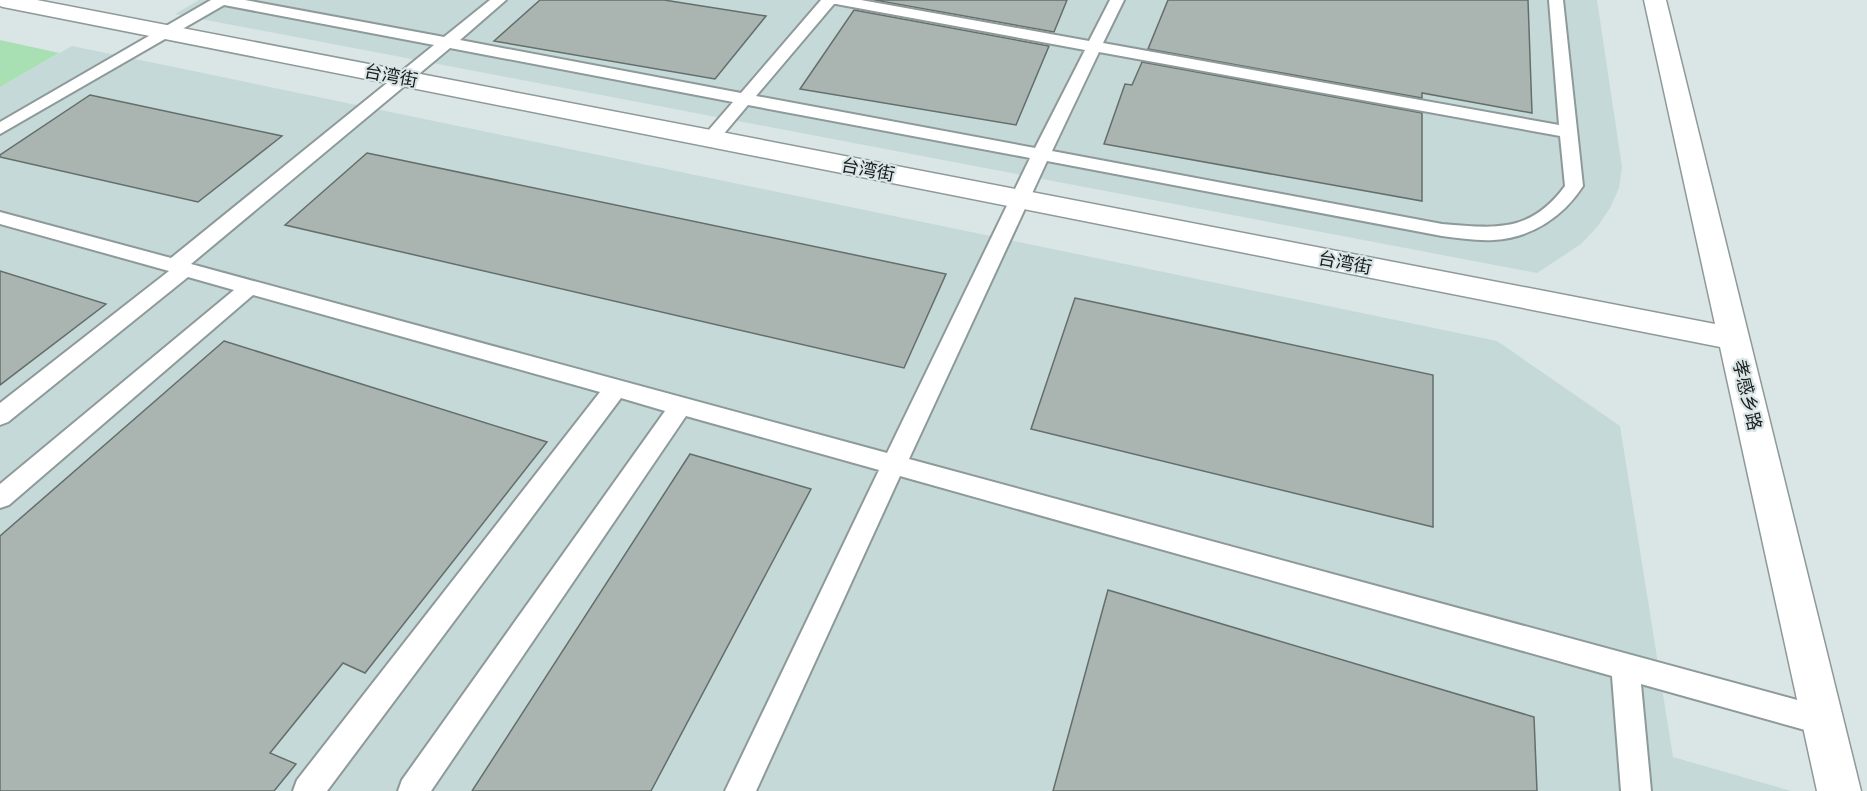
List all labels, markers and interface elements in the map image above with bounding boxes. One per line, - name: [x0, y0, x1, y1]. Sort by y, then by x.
- street label: 台湾街: [363, 59, 420, 91]
- street label: 台湾街: [840, 153, 897, 185]
- street label: 台湾街: [1317, 246, 1374, 278]
- street label: 孝感乡路: [1729, 357, 1767, 432]

